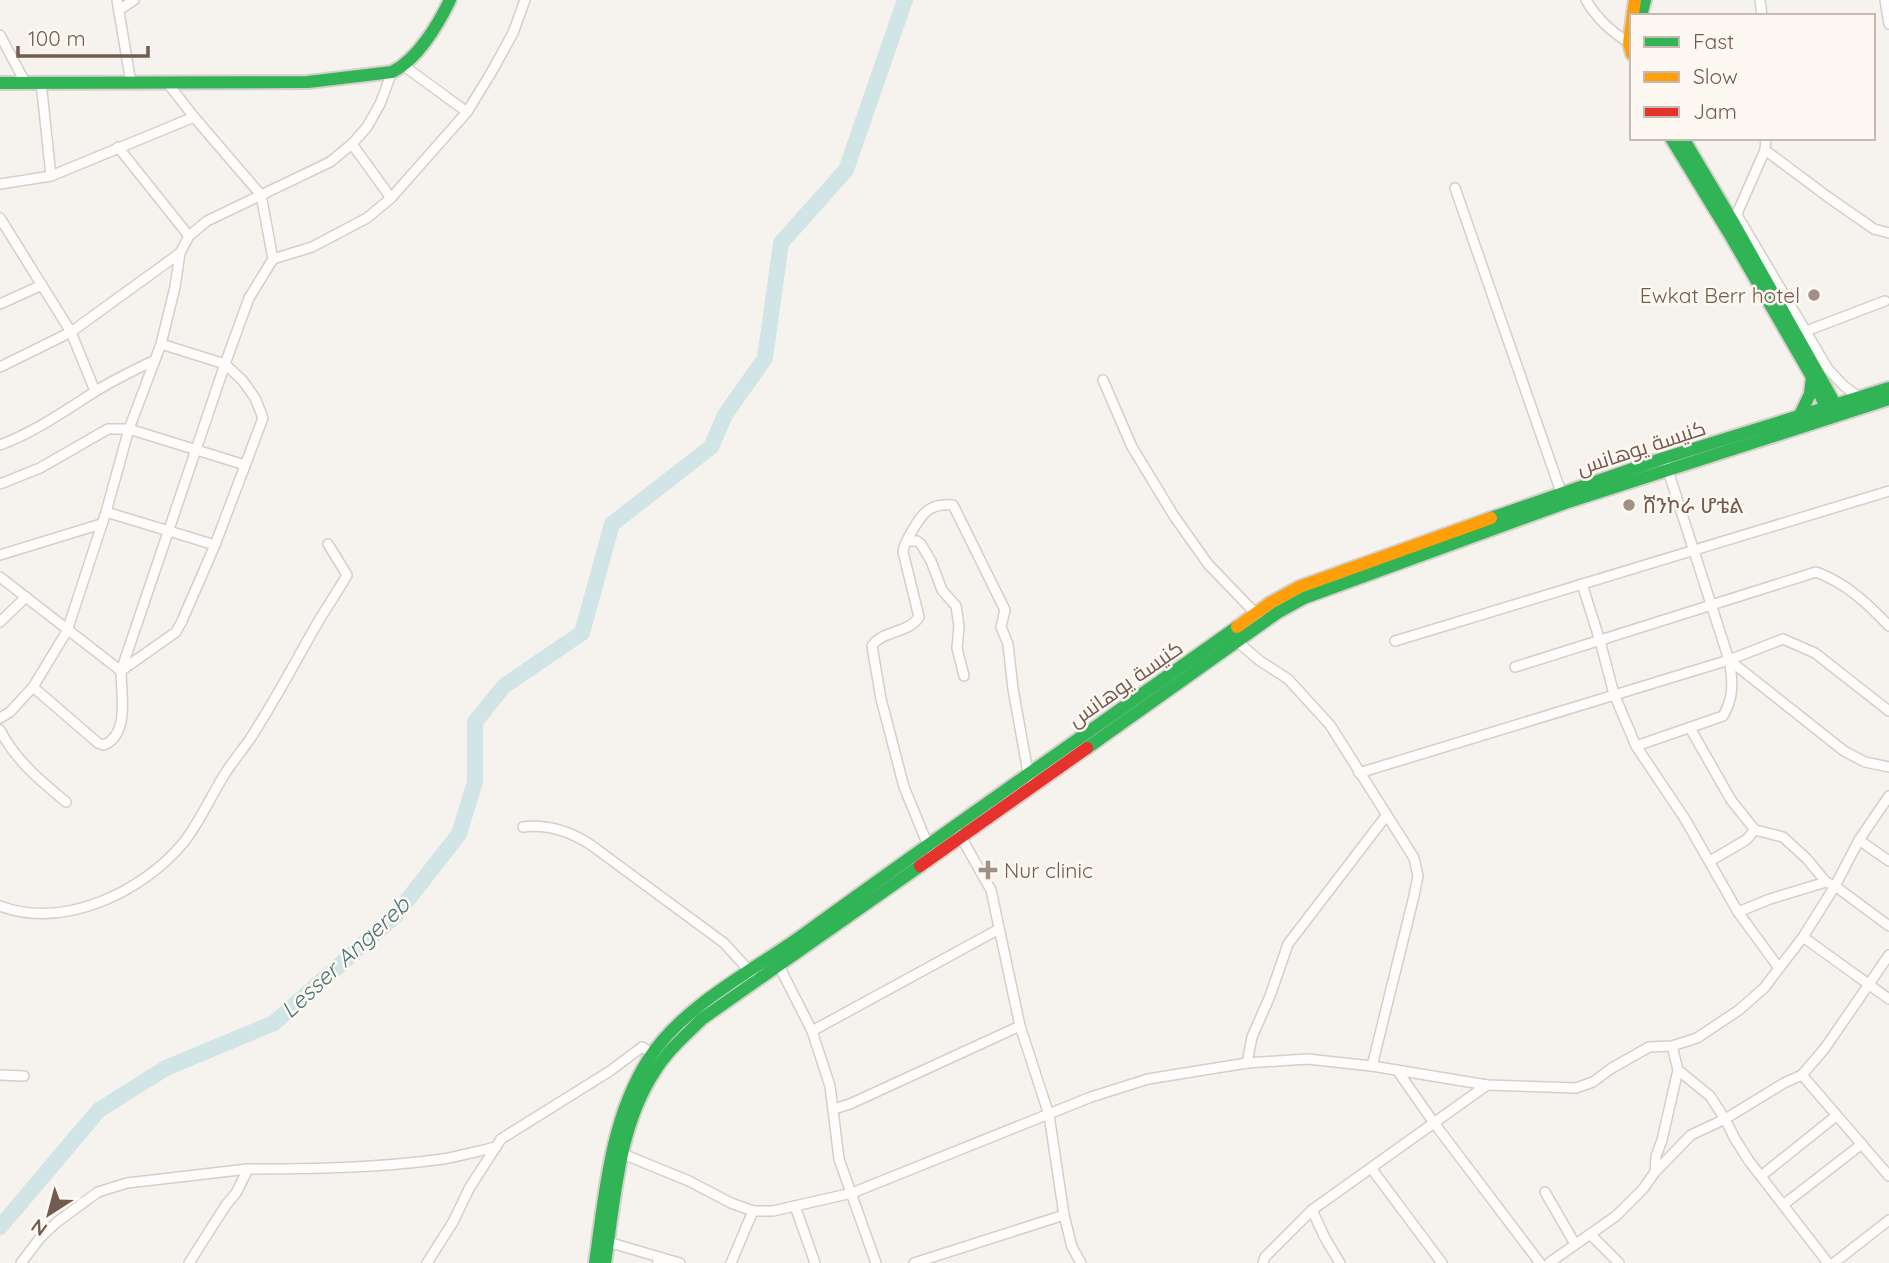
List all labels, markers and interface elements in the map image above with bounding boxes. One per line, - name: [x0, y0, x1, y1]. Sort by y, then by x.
- scale bar: [18, 14, 147, 58]
- legend: [1630, 14, 1875, 140]
- text: 100 m: [28, 25, 86, 51]
- text: Fast: [1693, 28, 1734, 54]
- text: Slow: [1693, 63, 1738, 89]
- text: Jam: [1693, 98, 1737, 124]
- place label: Ewkat Berr hotel: [1640, 282, 1800, 308]
- marker: Ewkat Berr hotel: [1806, 287, 1822, 303]
- street label: كنيسة يوهانس: [1573, 414, 1709, 481]
- place label: ሸንኮራ ሆቴል: [1643, 492, 1743, 518]
- marker: ሸንኮራ ሆቴል: [1621, 497, 1637, 513]
- street label: كنيسة يوهانس: [1063, 634, 1188, 733]
- place label: Nur clinic: [1004, 857, 1093, 883]
- marker: Nur clinic: [978, 860, 998, 880]
- water label: Lesser Angereb: [275, 889, 416, 1024]
- north arrow: [14, 1179, 84, 1249]
- text: N: [26, 1214, 52, 1242]

